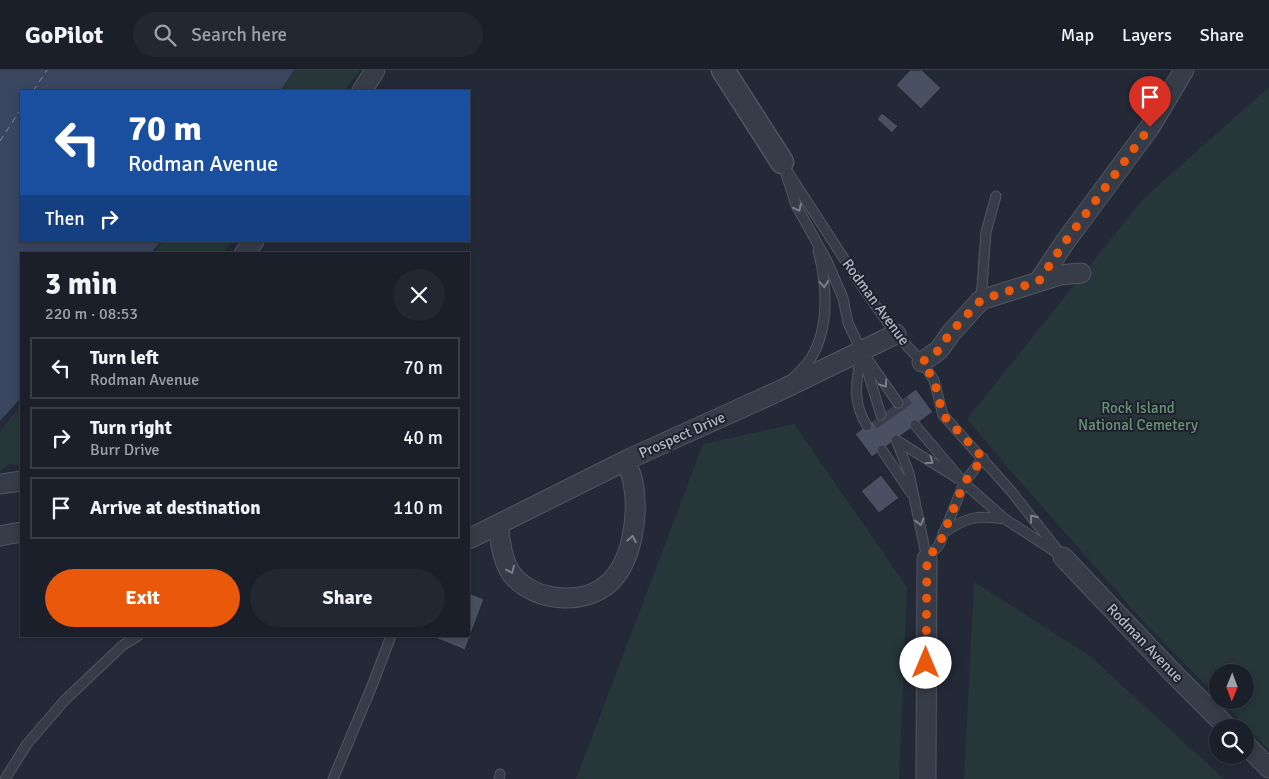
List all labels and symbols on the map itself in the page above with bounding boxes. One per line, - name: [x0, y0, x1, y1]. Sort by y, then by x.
- pin: [1129, 76, 1171, 127]
- one-way arrow: [792, 203, 803, 212]
- street label: Rodman Avenue: [839, 255, 913, 349]
- one-way arrow: [819, 280, 830, 288]
- one-way arrow: [878, 378, 887, 387]
- park label: Rock Island National Cemetery: [1078, 399, 1198, 434]
- street label: Prospect Drive: [636, 408, 728, 462]
- one-way arrow: [925, 454, 934, 464]
- one-way arrow: [1030, 515, 1039, 524]
- one-way arrow: [915, 517, 925, 525]
- one-way arrow: [626, 534, 636, 543]
- one-way arrow: [505, 565, 515, 574]
- street label: Rodman Avenue: [1103, 600, 1187, 686]
- position arrow: [899, 636, 951, 688]
- north arrow: [1209, 664, 1254, 709]

